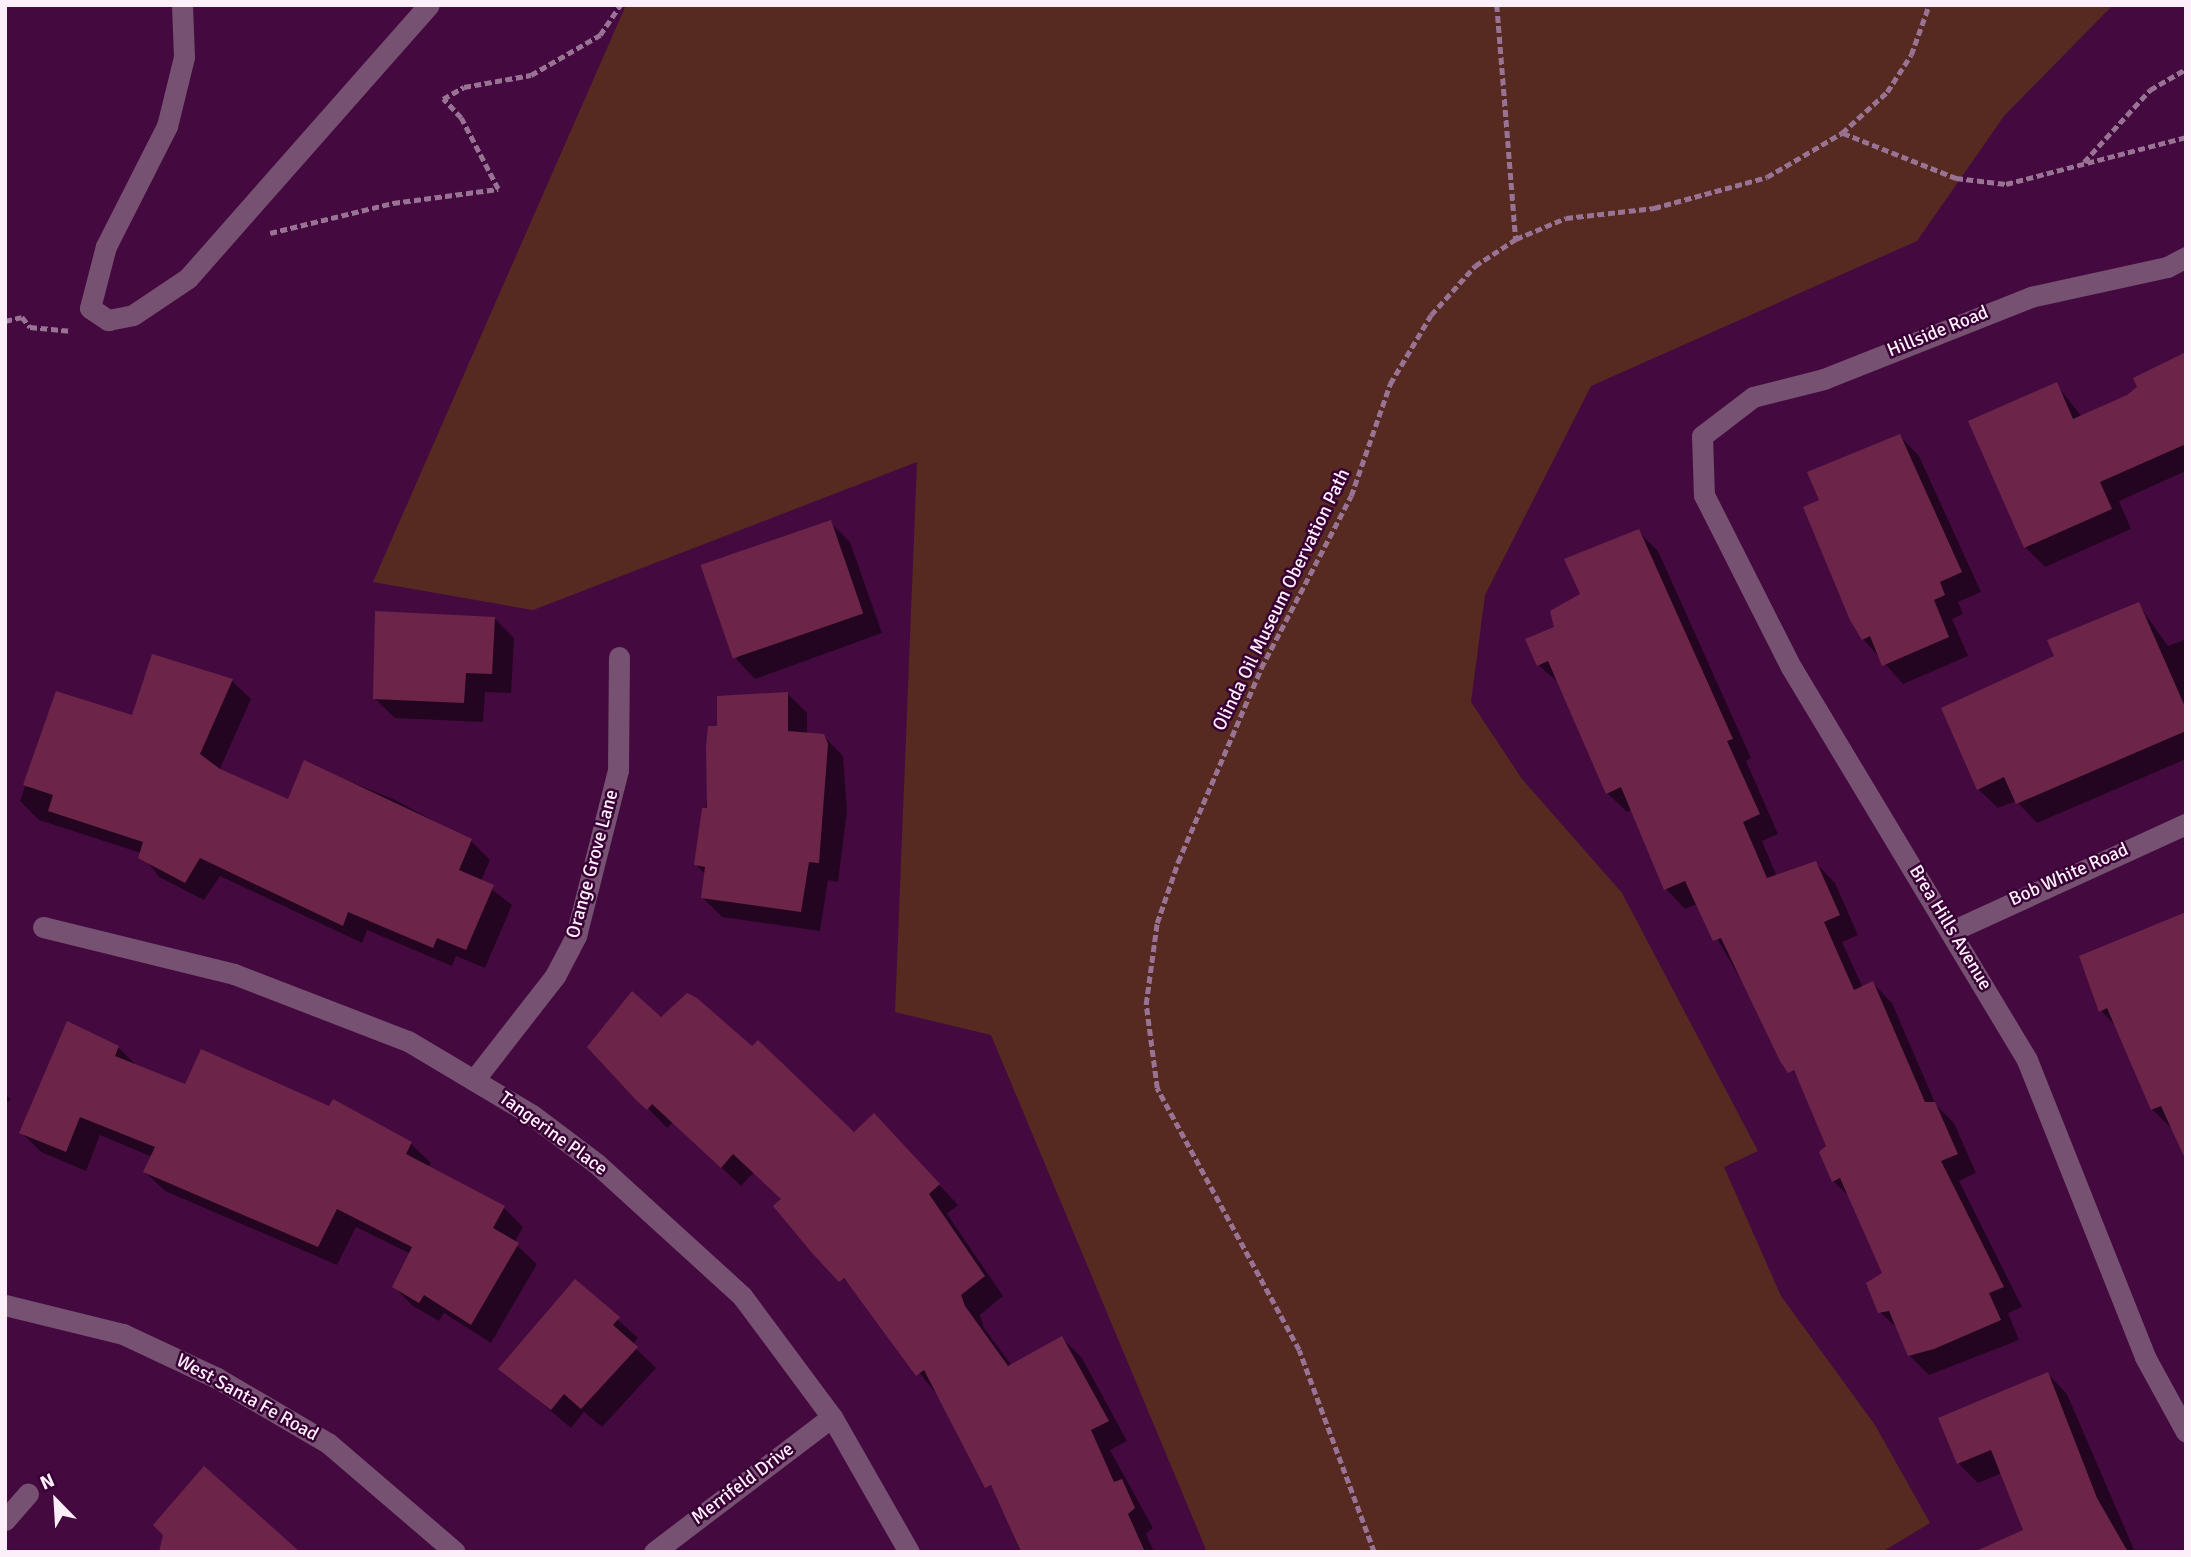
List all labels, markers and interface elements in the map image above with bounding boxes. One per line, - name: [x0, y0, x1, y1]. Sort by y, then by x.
- street label: Hillside Road: [1884, 301, 1992, 363]
- street label: Olinda Oil Museum Obervation Path: [1208, 465, 1356, 735]
- street label: Orange Grove Lane: [562, 787, 624, 941]
- street label: Bob White Road: [2006, 839, 2132, 911]
- street label: Brea Hills Avenue: [1904, 861, 1996, 995]
- street label: Tangerine Place: [494, 1087, 612, 1181]
- street label: West Santa Fe Road: [172, 1350, 322, 1446]
- street label: Merrifeld Drive: [687, 1438, 799, 1530]
- north arrow: [21, 1466, 91, 1536]
- text: N: [37, 1468, 58, 1495]

